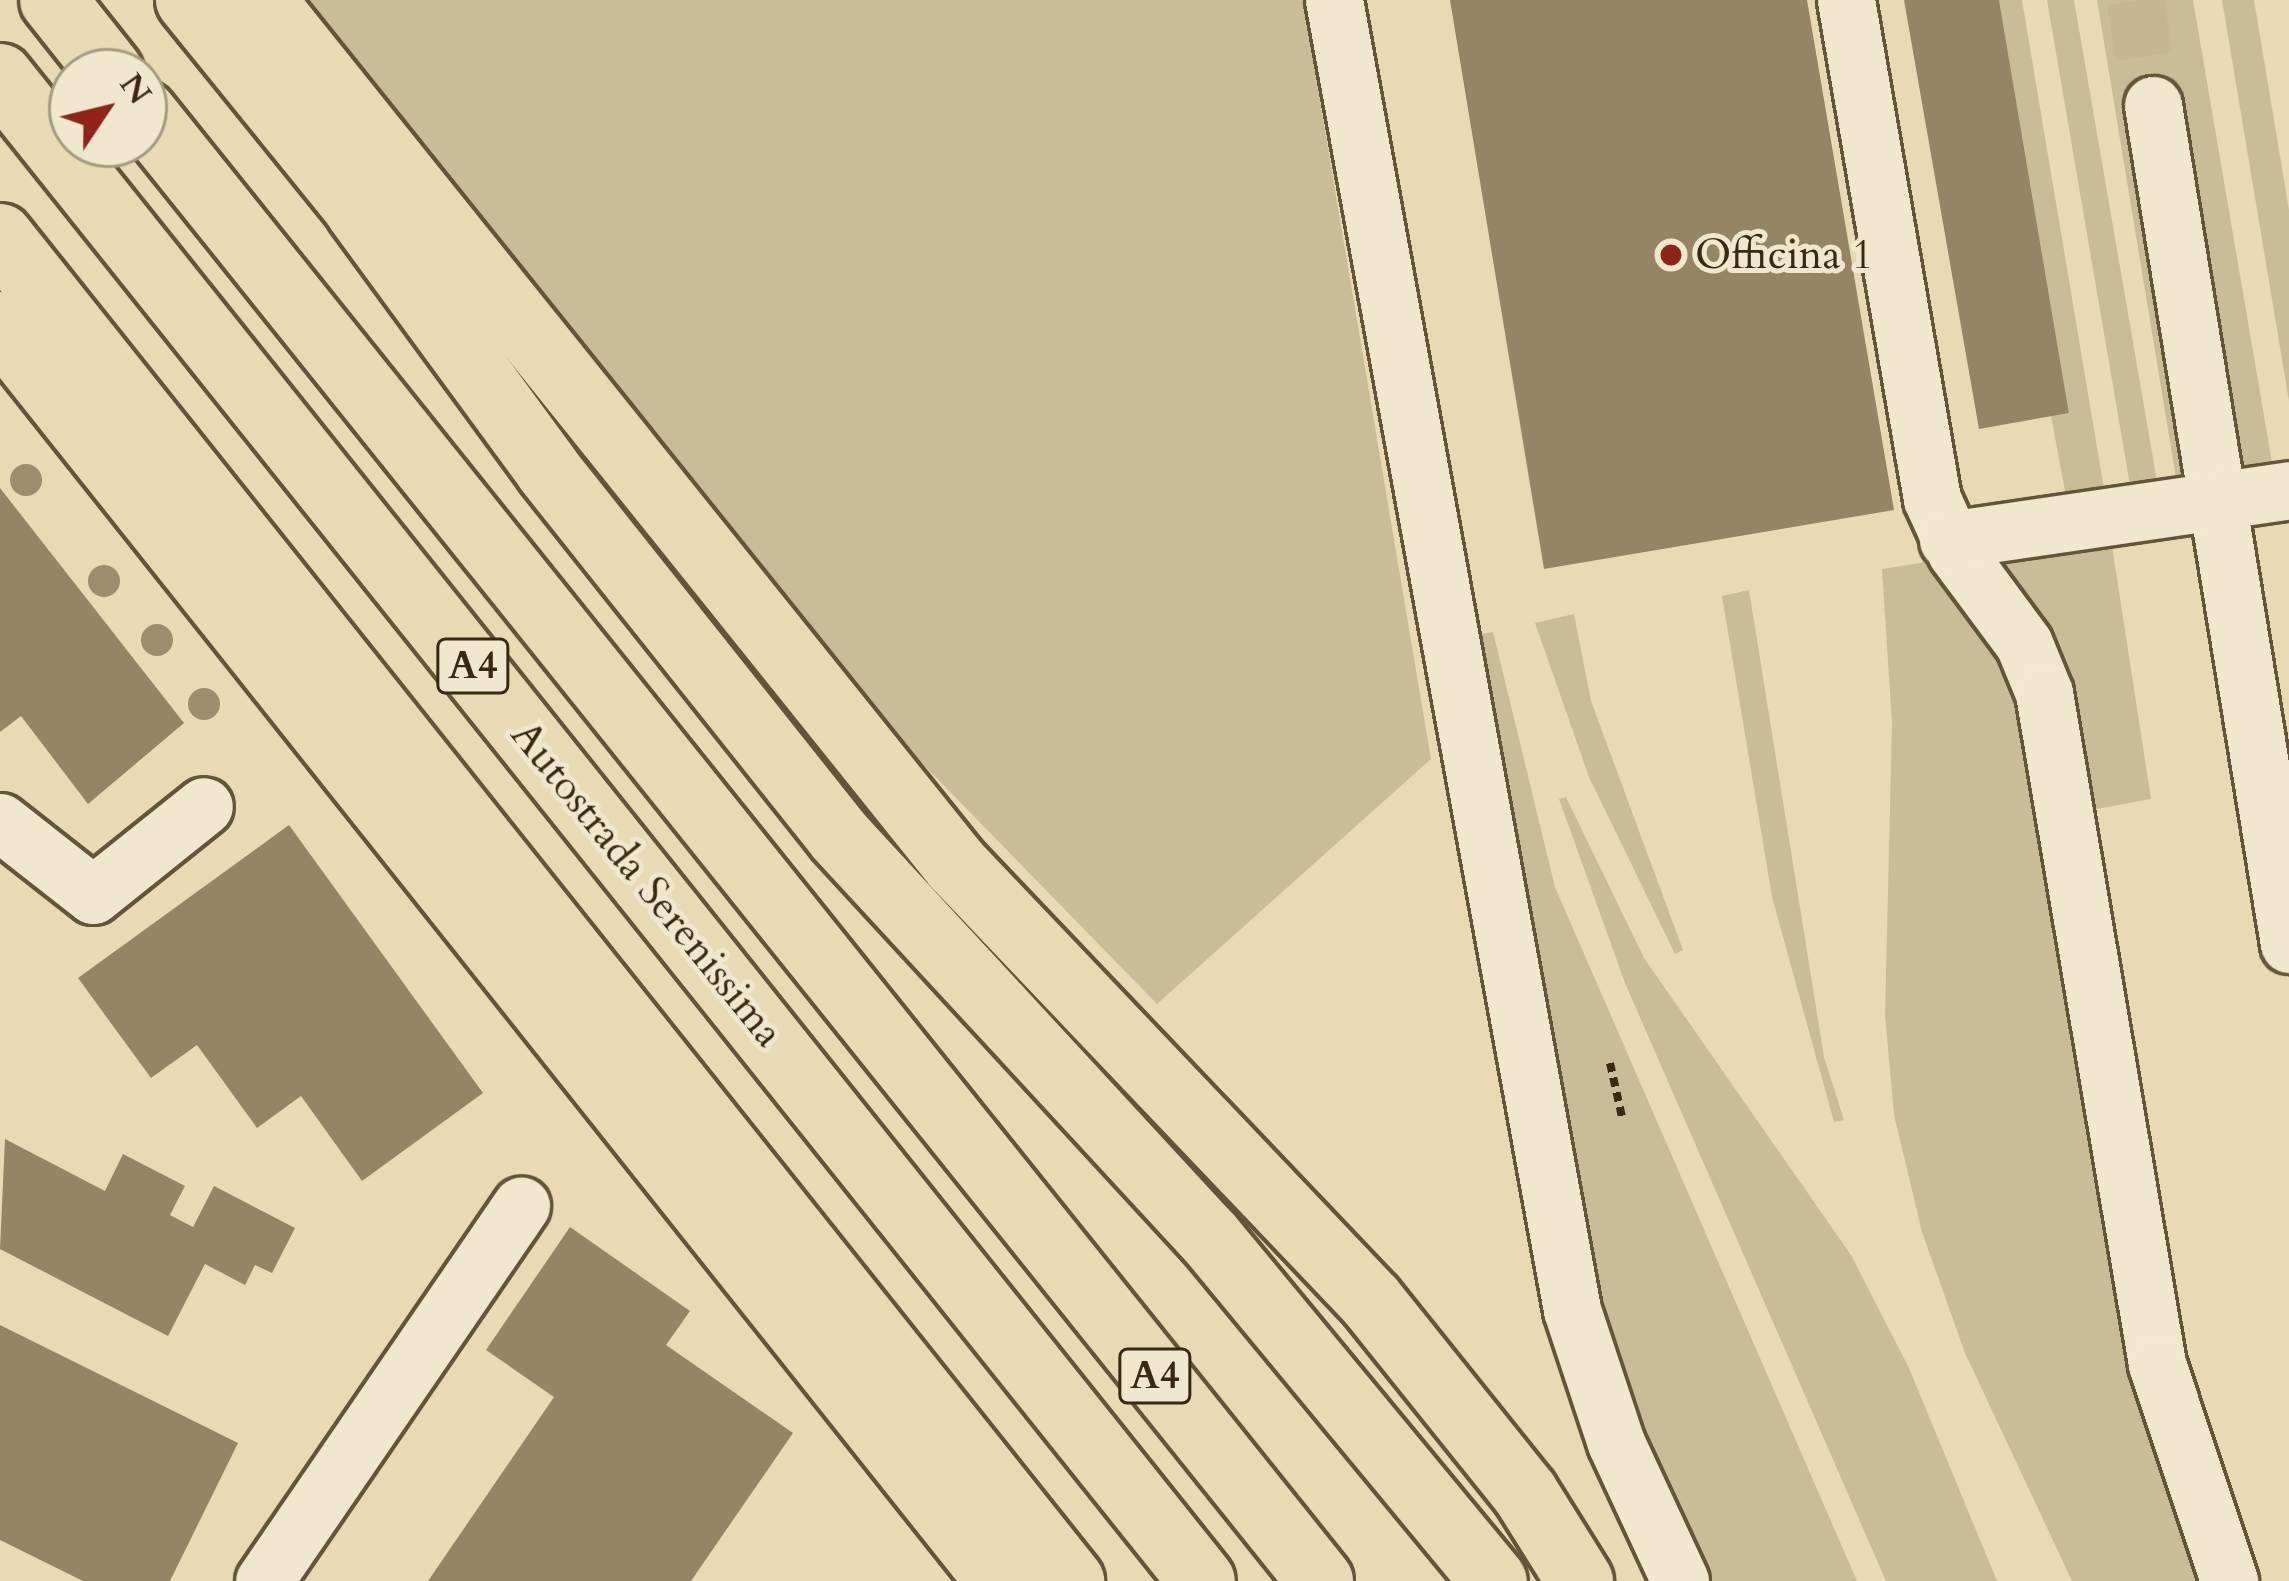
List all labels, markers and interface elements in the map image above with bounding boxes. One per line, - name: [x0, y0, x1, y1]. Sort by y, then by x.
- north arrow: [48, 48, 168, 168]
- text: N: [109, 64, 162, 113]
- place label: Officina 1: [1695, 230, 1873, 280]
- marker: Officina 1: [1658, 242, 1684, 268]
- road number: A4: [434, 633, 512, 699]
- street label: Autostrada Serenissima: [500, 711, 794, 1057]
- road number: A4: [1116, 1343, 1194, 1409]

